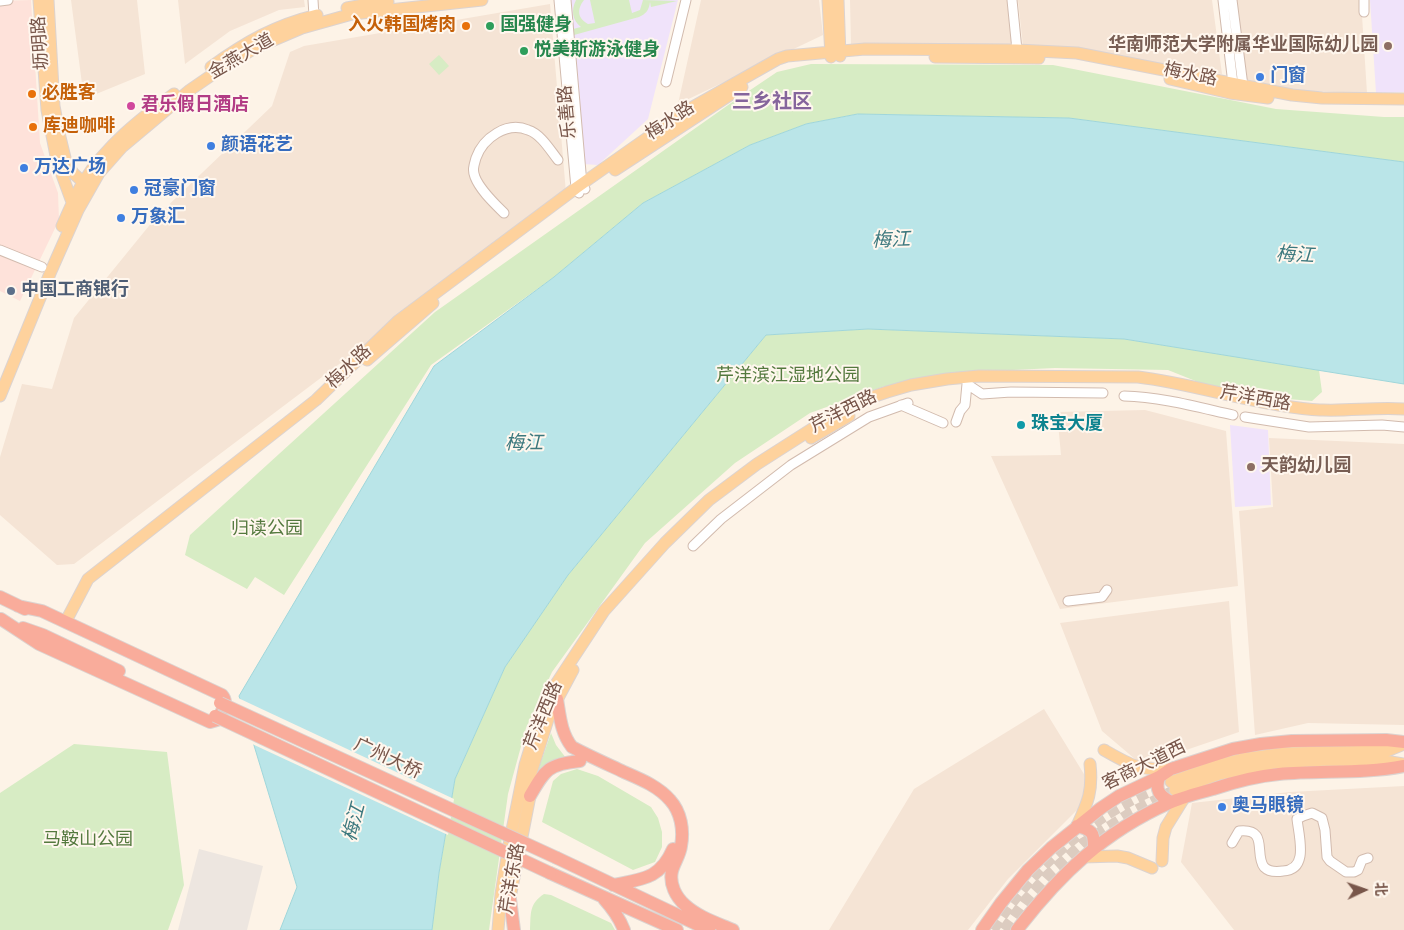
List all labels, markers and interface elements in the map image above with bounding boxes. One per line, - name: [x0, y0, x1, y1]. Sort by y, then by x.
- street label: 坜明路: [29, 15, 55, 71]
- place label: 入火韩国烤肉: [348, 15, 456, 37]
- place label: 国强健身: [500, 15, 572, 37]
- marker: 入火韩国烤肉: [460, 20, 472, 32]
- marker: 国强健身: [484, 20, 496, 32]
- street label: 金燕大道: [205, 31, 279, 85]
- place label: 华南师范大学附属华业国际幼儿园: [1108, 35, 1378, 57]
- place label: 悦美斯游泳健身: [534, 40, 660, 62]
- marker: 华南师范大学附属华业国际幼儿园: [1382, 40, 1394, 52]
- marker: 悦美斯游泳健身: [518, 45, 530, 57]
- street label: 梅水路: [1161, 60, 1219, 92]
- place label: 门窗: [1270, 66, 1306, 88]
- marker: 门窗: [1254, 71, 1266, 83]
- place label: 必胜客: [42, 83, 96, 105]
- street label: 乐善路: [556, 84, 582, 140]
- marker: 必胜客: [26, 88, 38, 100]
- district label: 三乡社区: [732, 92, 812, 116]
- place label: 君乐假日酒店: [141, 95, 249, 117]
- street label: 梅水路: [643, 98, 699, 146]
- marker: 君乐假日酒店: [125, 100, 137, 112]
- place label: 库迪咖啡: [43, 116, 115, 138]
- marker: 库迪咖啡: [27, 121, 39, 133]
- place label: 颜语花艺: [221, 135, 293, 157]
- marker: 颜语花艺: [205, 140, 217, 152]
- place label: 万达广场: [34, 157, 106, 179]
- marker: 万达广场: [18, 162, 30, 174]
- place label: 冠豪门窗: [144, 179, 216, 201]
- marker: 冠豪门窗: [128, 184, 140, 196]
- place label: 万象汇: [131, 207, 185, 229]
- marker: 万象汇: [115, 212, 127, 224]
- water label: 梅江: [872, 230, 910, 254]
- water label: 梅江: [1275, 245, 1315, 269]
- place label: 中国工商银行: [21, 280, 129, 302]
- marker: 中国工商银行: [5, 285, 17, 297]
- street label: 梅水路: [323, 341, 377, 395]
- park label: 芹洋滨江湿地公园: [716, 366, 860, 388]
- street label: 芹洋西路: [1218, 383, 1292, 417]
- street label: 芹洋西路: [807, 387, 881, 439]
- place label: 珠宝大厦: [1031, 414, 1103, 436]
- marker: 珠宝大厦: [1015, 419, 1027, 431]
- water label: 梅江: [505, 434, 543, 456]
- place label: 天韵幼儿园: [1261, 456, 1351, 478]
- marker: 天韵幼儿园: [1245, 461, 1257, 473]
- park label: 归读公园: [231, 519, 303, 541]
- street label: 芹洋西路: [522, 679, 568, 753]
- street label: 广州大桥: [350, 735, 424, 785]
- street label: 客商大道西: [1100, 738, 1190, 796]
- place label: 奥马眼镜: [1232, 796, 1304, 818]
- marker: 奥马眼镜: [1216, 801, 1228, 813]
- water label: 梅江: [340, 802, 372, 844]
- park label: 马鞍山公园: [43, 830, 133, 852]
- street label: 芹洋东路: [497, 842, 531, 916]
- north arrow: [1339, 865, 1389, 915]
- text: 北: [1371, 882, 1388, 897]

